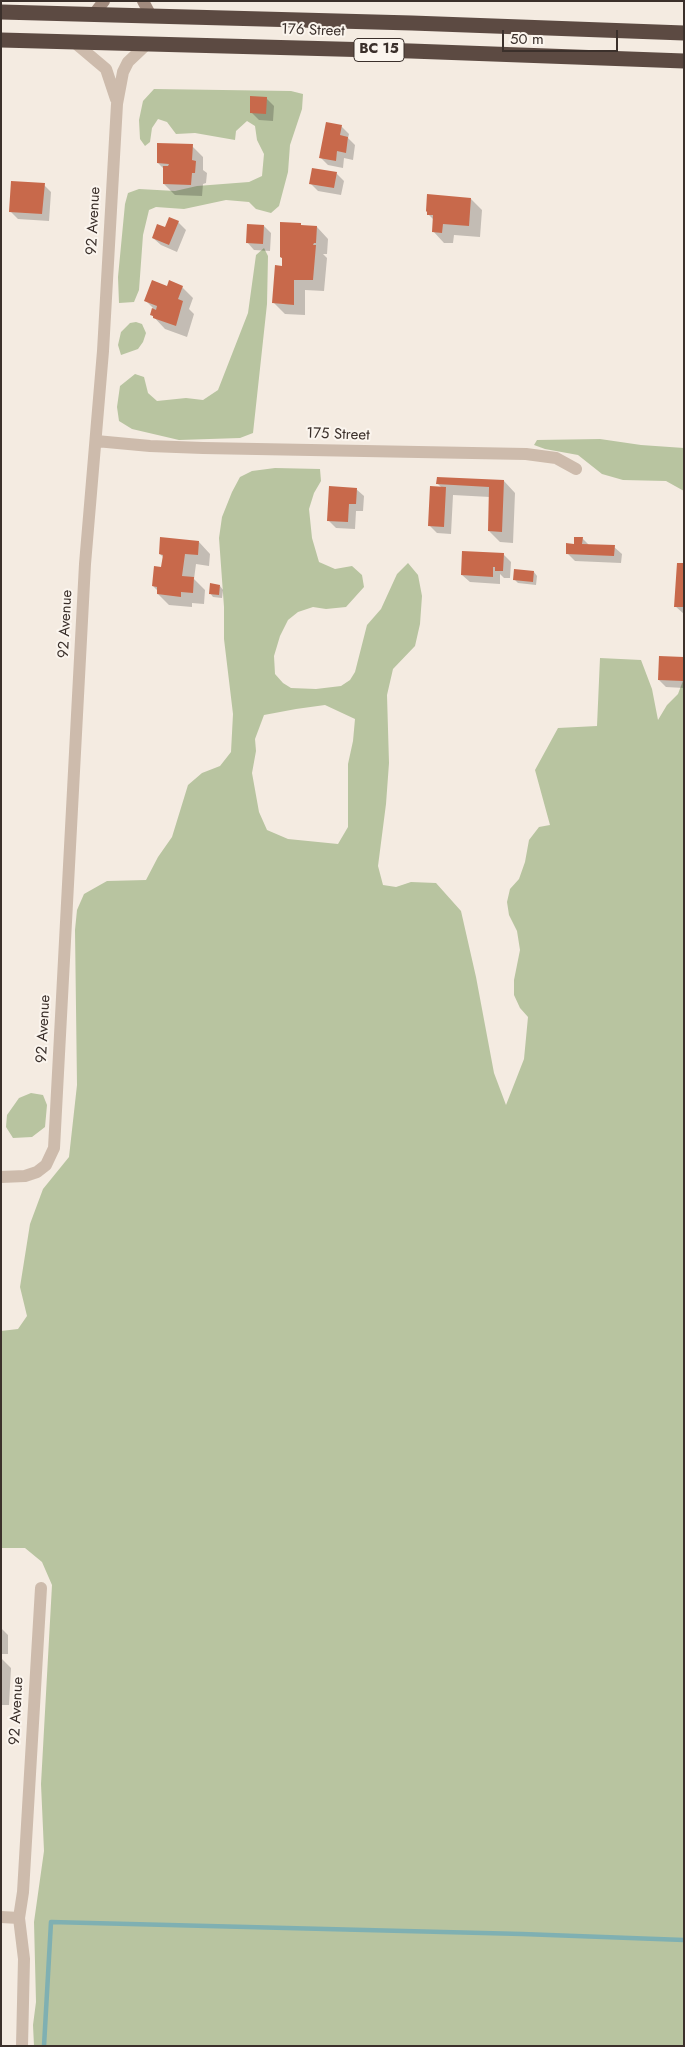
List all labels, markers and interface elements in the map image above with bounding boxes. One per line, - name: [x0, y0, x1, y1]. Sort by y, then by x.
- scale bar: [505, 20, 621, 52]
- street label: 176 Street: [281, 21, 345, 41]
- text: 50 m: [510, 28, 544, 50]
- road number: BC 15: [354, 38, 404, 62]
- street label: 92 Avenue: [83, 186, 105, 256]
- street label: 175 Street: [306, 425, 370, 445]
- street label: 92 Avenue: [55, 589, 77, 659]
- street label: 92 Avenue: [33, 994, 55, 1064]
- street label: 92 Avenue: [6, 1676, 28, 1746]

